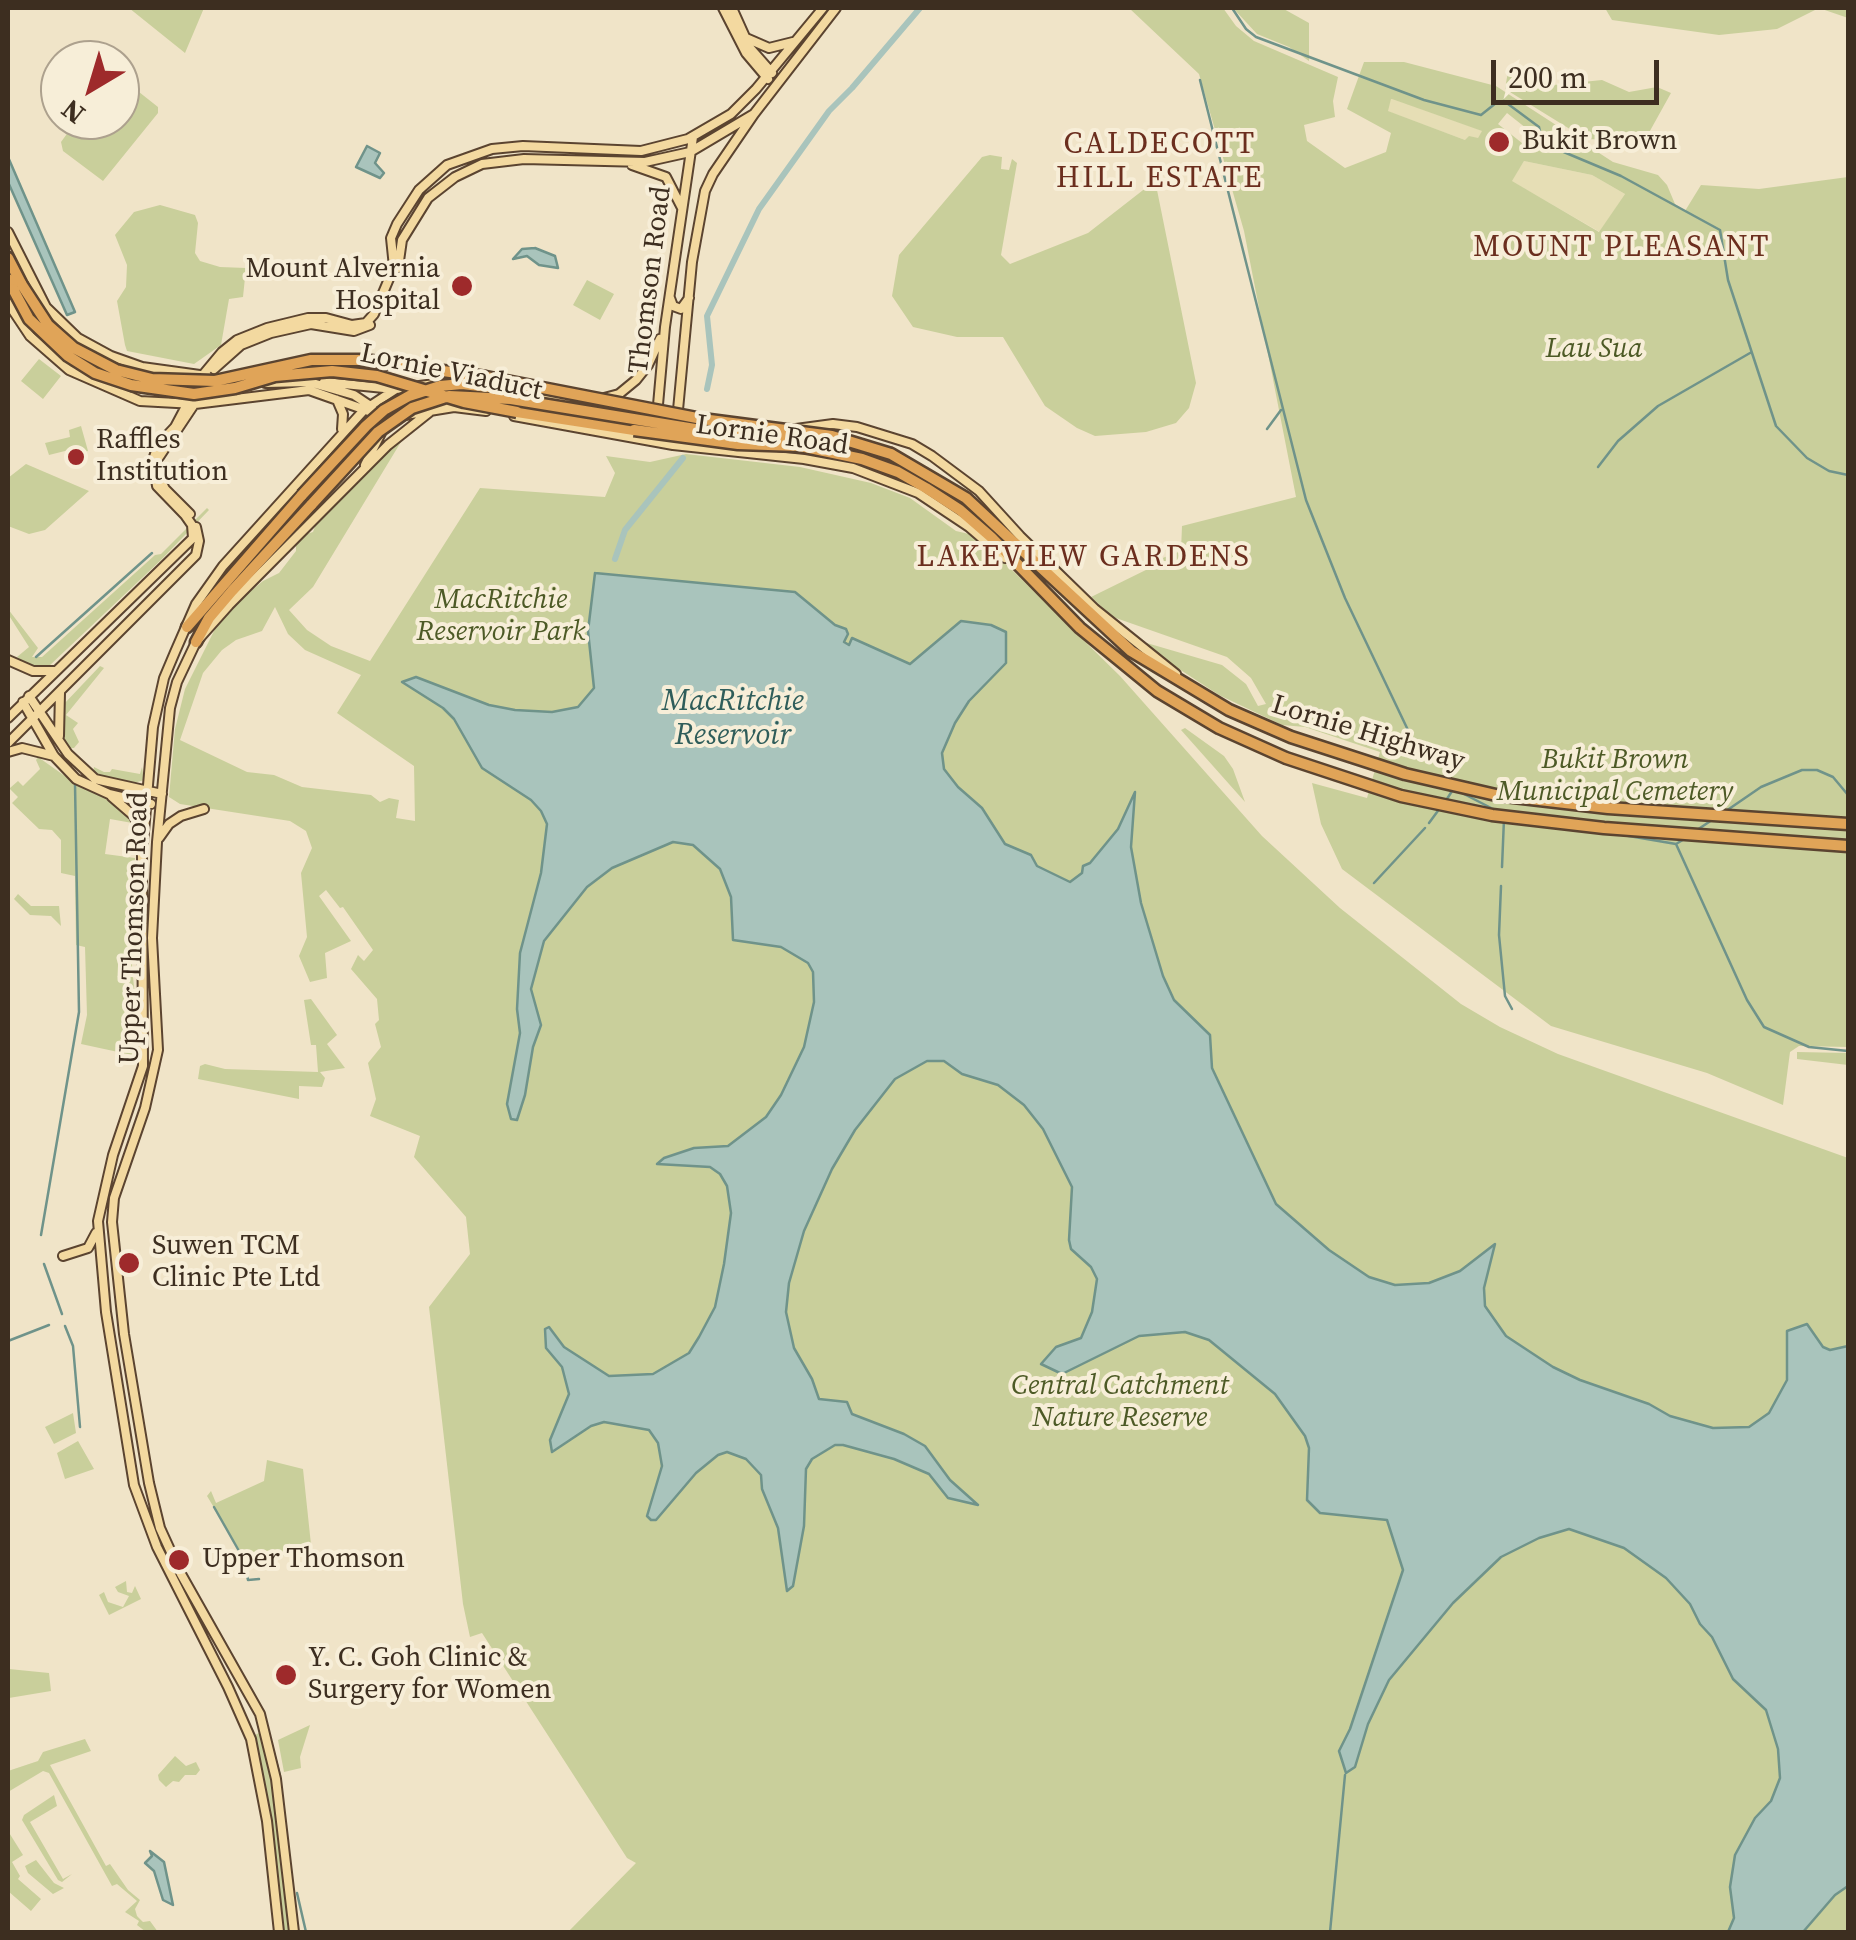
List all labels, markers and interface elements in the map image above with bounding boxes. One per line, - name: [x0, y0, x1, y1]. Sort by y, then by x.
- north arrow: [40, 40, 140, 140]
- scale bar: [1496, 40, 1664, 102]
- text: 200 m: [1508, 57, 1587, 98]
- text: N: [53, 91, 92, 133]
- place label: Bukit Brown: [1522, 125, 1678, 159]
- district label: CALDECOTT HILL ESTATE: [1056, 127, 1264, 198]
- marker: Bukit Brown: [1486, 129, 1512, 155]
- street label: Thomson Road: [623, 184, 679, 376]
- district label: MOUNT PLEASANT: [1473, 230, 1771, 266]
- place label: Mount Alvernia Hospital: [246, 253, 440, 319]
- marker: Mount Alvernia Hospital: [449, 273, 475, 299]
- park label: Lau Sua: [1546, 333, 1642, 367]
- street label: Lornie Viaduct: [357, 337, 545, 409]
- street label: Lornie Road: [694, 409, 850, 463]
- place label: Raffles Institution: [96, 424, 228, 490]
- marker: Raffles Institution: [65, 446, 87, 468]
- district label: LAKEVIEW GARDENS: [917, 540, 1251, 576]
- park label: MacRitchie Reservoir Park: [417, 584, 585, 650]
- water label: MacRitchie Reservoir: [662, 684, 804, 754]
- street label: Lornie Highway: [1268, 689, 1468, 779]
- park label: Bukit Brown Municipal Cemetery: [1497, 744, 1733, 810]
- street label: Upper Thomson Road: [113, 791, 157, 1065]
- place label: Suwen TCM Clinic Pte Ltd: [152, 1230, 320, 1296]
- marker: Suwen TCM Clinic Pte Ltd: [116, 1250, 142, 1276]
- park label: Central Catchment Nature Reserve: [1011, 1370, 1229, 1436]
- place label: Upper Thomson: [202, 1543, 405, 1577]
- marker: Upper Thomson: [166, 1547, 192, 1573]
- place label: Y. C. Goh Clinic & Surgery for Women: [308, 1642, 551, 1708]
- marker: Y. C. Goh Clinic & Surgery for Women: [273, 1662, 299, 1688]

